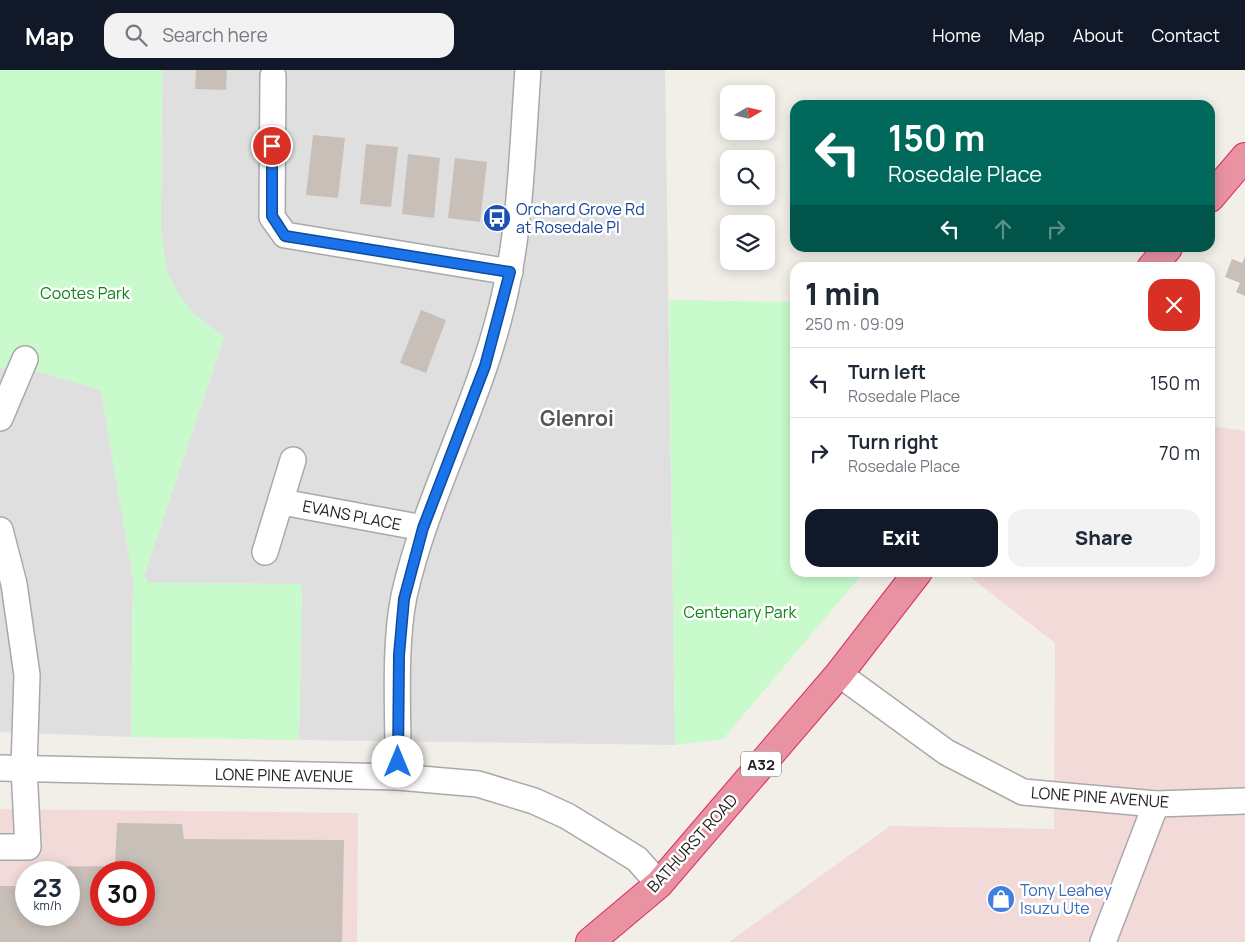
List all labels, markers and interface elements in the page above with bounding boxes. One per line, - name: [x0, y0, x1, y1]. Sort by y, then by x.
- search box: [104, 13, 454, 58]
- text: Map: [25, 19, 74, 52]
- icon: search: [122, 21, 150, 49]
- text: Search here: [162, 22, 268, 48]
- text: Home: [932, 23, 981, 47]
- text: Map: [1009, 23, 1045, 47]
- text: About: [1073, 23, 1123, 47]
- text: Contact: [1151, 23, 1220, 47]
- north arrow: [720, 85, 775, 140]
- map controls: [720, 85, 775, 270]
- text: 150 m: [888, 114, 985, 162]
- icon: left: [805, 120, 870, 185]
- pin: [251, 125, 293, 167]
- icon: arrive: [258, 132, 286, 160]
- button: search: [720, 150, 775, 205]
- text: Rosedale Place: [888, 159, 1042, 189]
- place label: Orchard Grove Rd at Rosedale Pl: [516, 198, 645, 238]
- bus stop icon: Orchard Grove Rd at Rosedale Pl: [482, 203, 512, 233]
- button: layers: [720, 215, 775, 270]
- icon: left: [936, 215, 964, 243]
- icon: ahead: [989, 215, 1017, 243]
- icon: right: [1042, 215, 1070, 243]
- text: 1 min: [805, 273, 880, 314]
- button: close: [1148, 279, 1200, 331]
- park label: Cootes Park: [40, 282, 131, 304]
- text: 250 m · 09:09: [805, 313, 904, 335]
- text: Turn left: [848, 359, 926, 385]
- icon: left: [805, 369, 833, 397]
- text: 150 m: [1150, 370, 1200, 396]
- text: Rosedale Place: [848, 385, 960, 407]
- district label: Glenroi: [540, 404, 614, 432]
- text: Turn right: [848, 429, 938, 455]
- icon: right: [805, 439, 833, 467]
- text: 70 m: [1159, 440, 1200, 466]
- text: Rosedale Place: [848, 455, 960, 477]
- street label: EVANS PLACE: [301, 495, 403, 535]
- button: Exit: [805, 509, 998, 567]
- button: Share: [1008, 509, 1200, 567]
- park label: Centenary Park: [684, 601, 797, 623]
- position arrow: [371, 735, 423, 787]
- road number: A32: [741, 752, 781, 776]
- street label: LONE PINE AVENUE: [215, 763, 353, 787]
- street label: LONE PINE AVENUE: [1030, 781, 1170, 813]
- street label: BATHURST ROAD: [642, 789, 742, 897]
- speed limit sign: 30: [90, 861, 155, 926]
- text: 23: [33, 870, 62, 905]
- place label: Tony Leahey Isuzu Ute: [1020, 879, 1112, 919]
- shop icon: Tony Leahey Isuzu Ute: [986, 884, 1016, 914]
- text: km/h: [34, 897, 61, 914]

